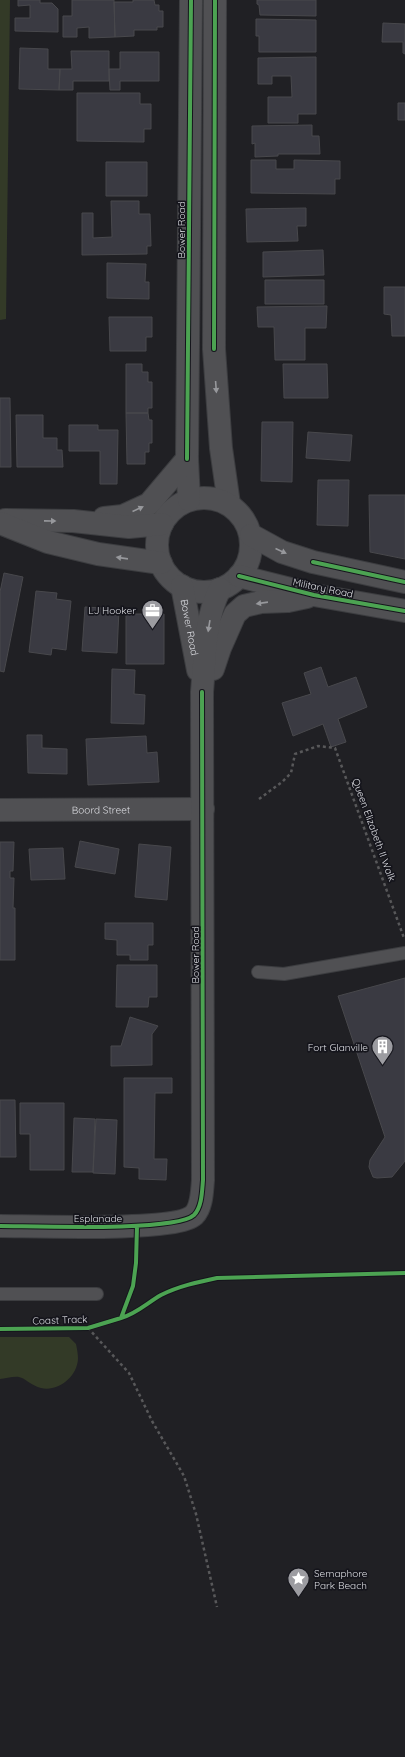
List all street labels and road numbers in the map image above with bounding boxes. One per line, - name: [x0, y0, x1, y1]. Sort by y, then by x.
- street label: Bower Road: [175, 201, 188, 259]
- street label: Military Road: [292, 575, 354, 601]
- street label: Bower Road: [178, 598, 202, 657]
- street label: Queen Elizabeth II Walk: [349, 777, 399, 883]
- street label: Boord Street: [72, 803, 131, 816]
- street label: Bower Road: [189, 926, 202, 984]
- street label: Esplanade: [74, 1212, 123, 1225]
- street label: Coast Track: [32, 1313, 88, 1327]

